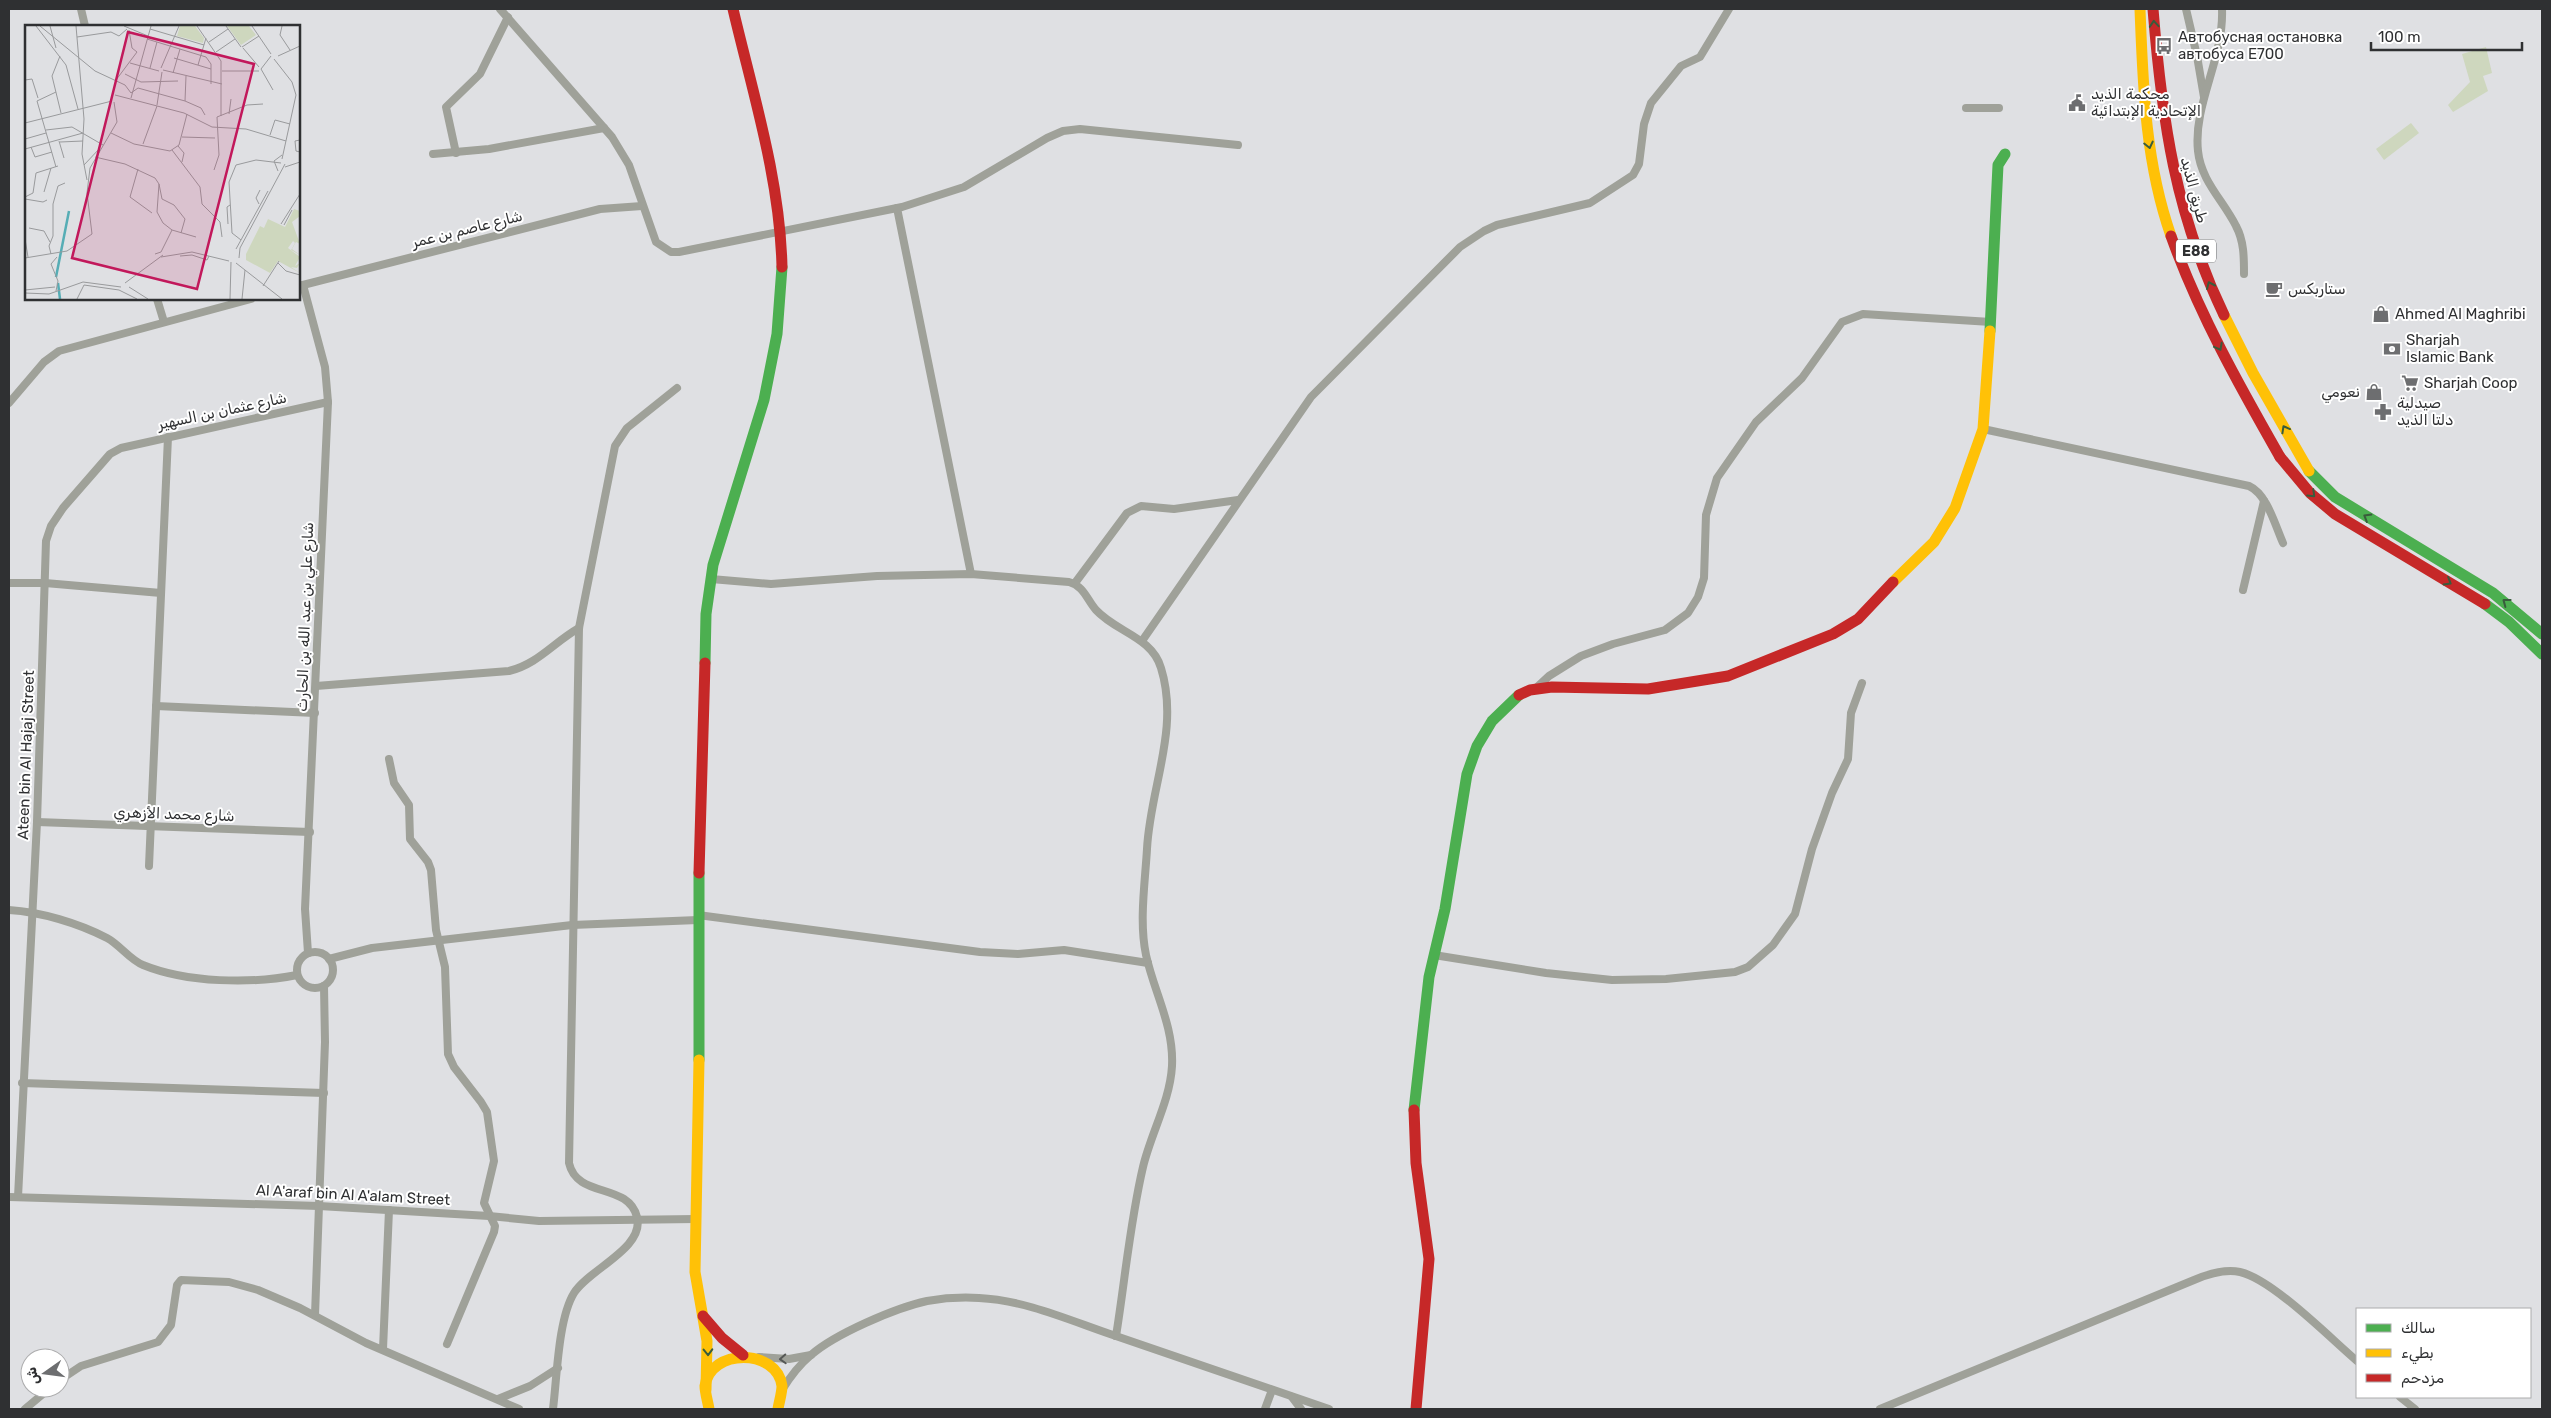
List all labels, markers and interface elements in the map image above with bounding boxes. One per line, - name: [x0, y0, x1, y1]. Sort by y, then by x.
- one-way arrow: [2149, 20, 2160, 28]
- scale bar: [2371, 20, 2522, 52]
- inset map: [25, 25, 300, 300]
- place label: Автобусная остановка автобуса Е700: [2178, 28, 2342, 63]
- text: 100 m: [2378, 28, 2420, 46]
- bus stop icon: Автобусная остановка автобуса Е700: [2154, 36, 2174, 56]
- place label: محكمة الذيد الإتحادية الإبتدائية: [2091, 85, 2201, 120]
- public building icon: محكمة الذيد الإتحادية الإبتدائية: [2067, 93, 2087, 113]
- one-way arrow: [2143, 140, 2154, 149]
- street label: طريق الذيد: [2177, 155, 2211, 225]
- street label: شارع عاصم بن عمر: [409, 207, 525, 254]
- road number: E88: [2176, 240, 2216, 262]
- cafe icon: ستاربكس: [2264, 279, 2284, 299]
- place label: ستاربكس: [2288, 280, 2346, 298]
- one-way arrow: [2207, 281, 2217, 290]
- shop icon: Ahmed Al Maghribi: [2371, 304, 2391, 324]
- place label: Ahmed Al Maghribi: [2395, 305, 2526, 323]
- place label: Sharjah Islamic Bank: [2406, 331, 2494, 366]
- bank icon: Sharjah Islamic Bank: [2382, 339, 2402, 359]
- one-way arrow: [2213, 341, 2223, 350]
- supermarket icon: Sharjah Coop: [2400, 373, 2420, 393]
- place label: Sharjah Coop: [2424, 374, 2518, 392]
- shop icon: نعومي: [2364, 382, 2384, 402]
- place label: نعومي: [2321, 383, 2360, 404]
- street label: شارع عثمان بن السهير: [155, 389, 289, 436]
- place label: صيدلية دلتا الذيد: [2397, 394, 2453, 429]
- pharmacy icon: صيدلية دلتا الذيد: [2373, 402, 2393, 422]
- one-way arrow: [2281, 425, 2291, 434]
- one-way arrow: [2306, 488, 2315, 497]
- one-way arrow: [2364, 514, 2373, 524]
- street label: شارع علي بن عبد الله بن الحارث: [293, 522, 320, 712]
- one-way arrow: [2443, 575, 2452, 585]
- one-way arrow: [2502, 599, 2512, 608]
- street label: Ateen bin Al Hajaj Street: [14, 670, 38, 840]
- street label: شارع محمد الأزهري: [113, 803, 235, 827]
- street label: Al A'araf bin Al A'alam Street: [255, 1181, 451, 1209]
- legend: [2356, 1308, 2531, 1398]
- text: سالك: [2401, 1319, 2436, 1337]
- text: بطيء: [2401, 1344, 2434, 1365]
- north arrow: [20, 1348, 70, 1398]
- one-way arrow: [702, 1348, 713, 1356]
- one-way arrow: [779, 1354, 787, 1364]
- text: ش: [22, 1365, 43, 1387]
- text: مزدحم: [2401, 1369, 2444, 1388]

